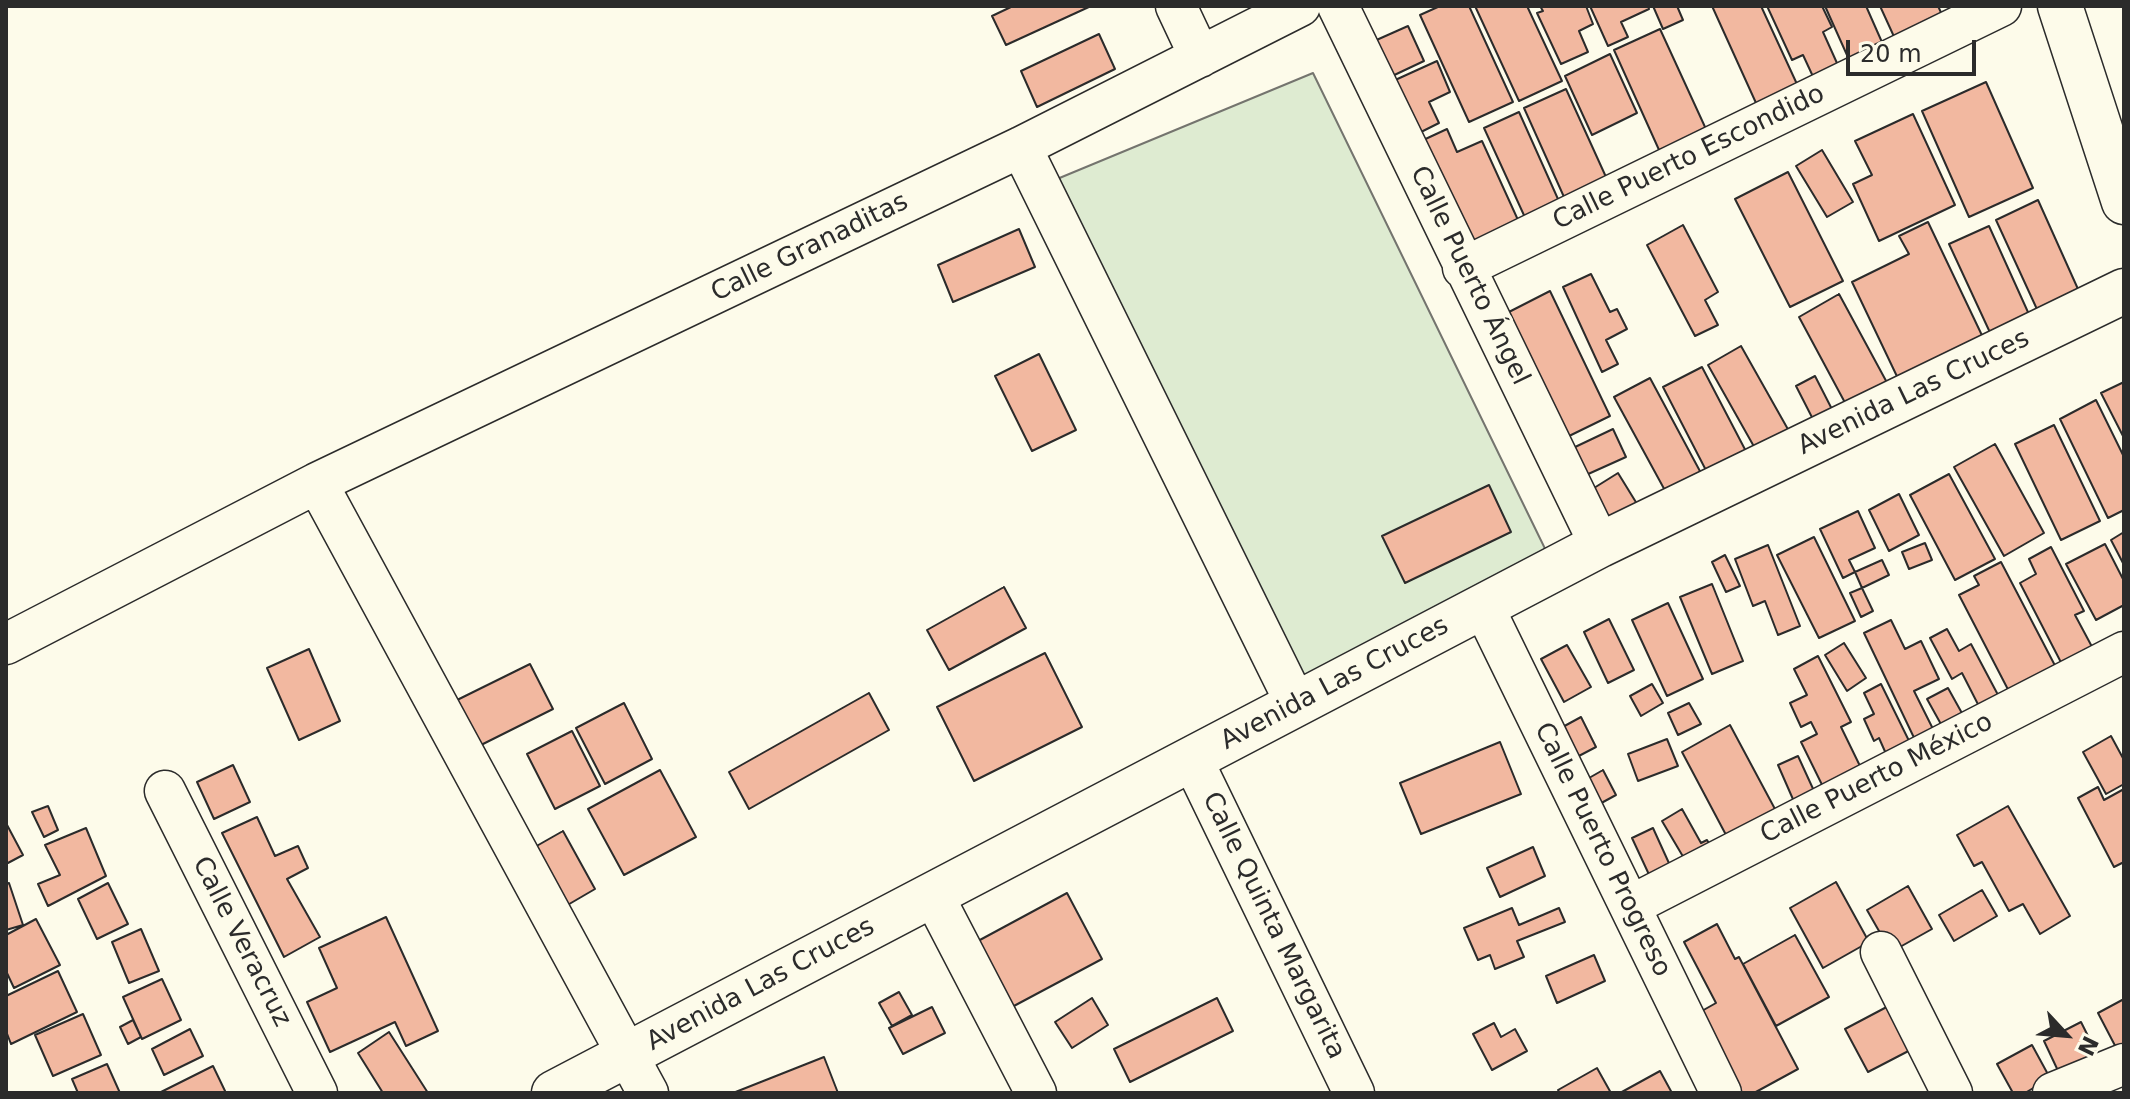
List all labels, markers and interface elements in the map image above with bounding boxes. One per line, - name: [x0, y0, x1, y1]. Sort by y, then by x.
- scale bar: [1850, 24, 1980, 74]
- text: 20 m: [1860, 40, 1922, 68]
- street label: Calle Puerto Escondido: [1548, 79, 1830, 237]
- street label: Calle Puerto Ángel: [1402, 162, 1536, 390]
- street label: Calle Granaditas: [706, 187, 914, 309]
- street label: Avenida Las Cruces: [1793, 323, 2035, 463]
- street label: Avenida Las Cruces: [1216, 611, 1454, 757]
- street label: Calle Puerto México: [1756, 707, 1998, 851]
- street label: Calle Puerto Progreso: [1527, 718, 1677, 982]
- street label: Calle Quinta Margarita: [1195, 788, 1351, 1064]
- street label: Calle Veracruz: [185, 852, 297, 1032]
- street label: Avenida Las Cruces: [642, 912, 880, 1058]
- north arrow: [2026, 995, 2106, 1075]
- text: N: [2073, 1032, 2103, 1059]

